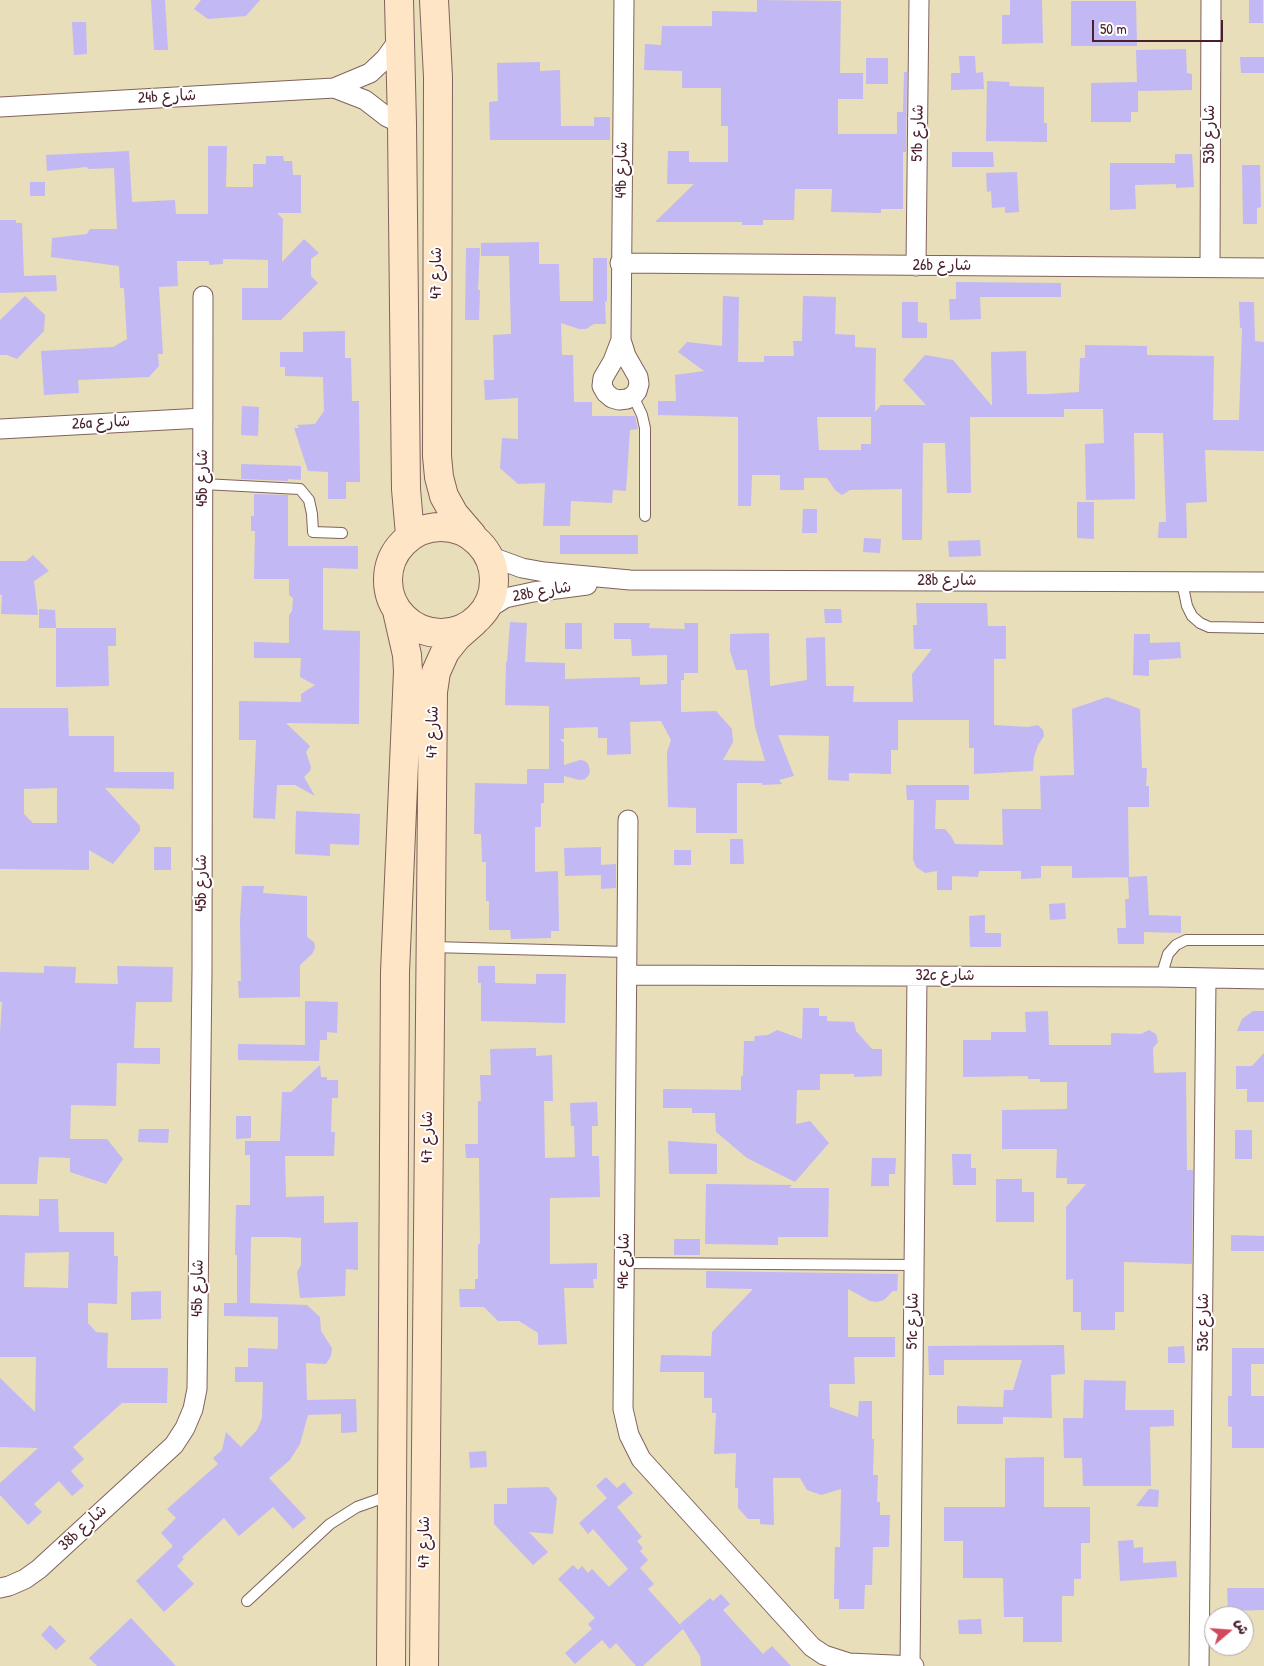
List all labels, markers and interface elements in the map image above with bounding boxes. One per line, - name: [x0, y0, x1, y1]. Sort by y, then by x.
- scale bar: [1094, 10, 1225, 42]
- text: 50 m: [1100, 18, 1127, 39]
- street label: 24b شارع: [137, 86, 197, 108]
- street label: 51b شارع: [908, 104, 928, 162]
- street label: 53b شارع: [1200, 105, 1220, 163]
- street label: 49b شارع: [612, 141, 632, 199]
- street label: شارع 47: [427, 247, 447, 299]
- street label: 26b شارع: [913, 256, 971, 276]
- street label: 26a شارع: [71, 412, 131, 434]
- street label: 45b شارع: [193, 449, 213, 507]
- street label: 28b شارع: [917, 571, 977, 591]
- street label: 28b شارع: [511, 577, 573, 607]
- street label: شارع 47: [423, 706, 443, 758]
- street label: 45b شارع: [192, 854, 212, 912]
- street label: 32c شارع: [915, 966, 975, 986]
- street label: شارع 47: [418, 1111, 438, 1163]
- street label: 49c شارع: [614, 1233, 634, 1289]
- street label: 45b شارع: [188, 1259, 208, 1317]
- street label: 51c شارع: [903, 1292, 923, 1350]
- street label: 53c شارع: [1194, 1293, 1214, 1351]
- street label: 38b شارع: [55, 1501, 111, 1555]
- street label: شارع 47: [415, 1516, 435, 1568]
- north arrow: [1204, 1606, 1254, 1656]
- text: ش: [1231, 1616, 1254, 1637]

